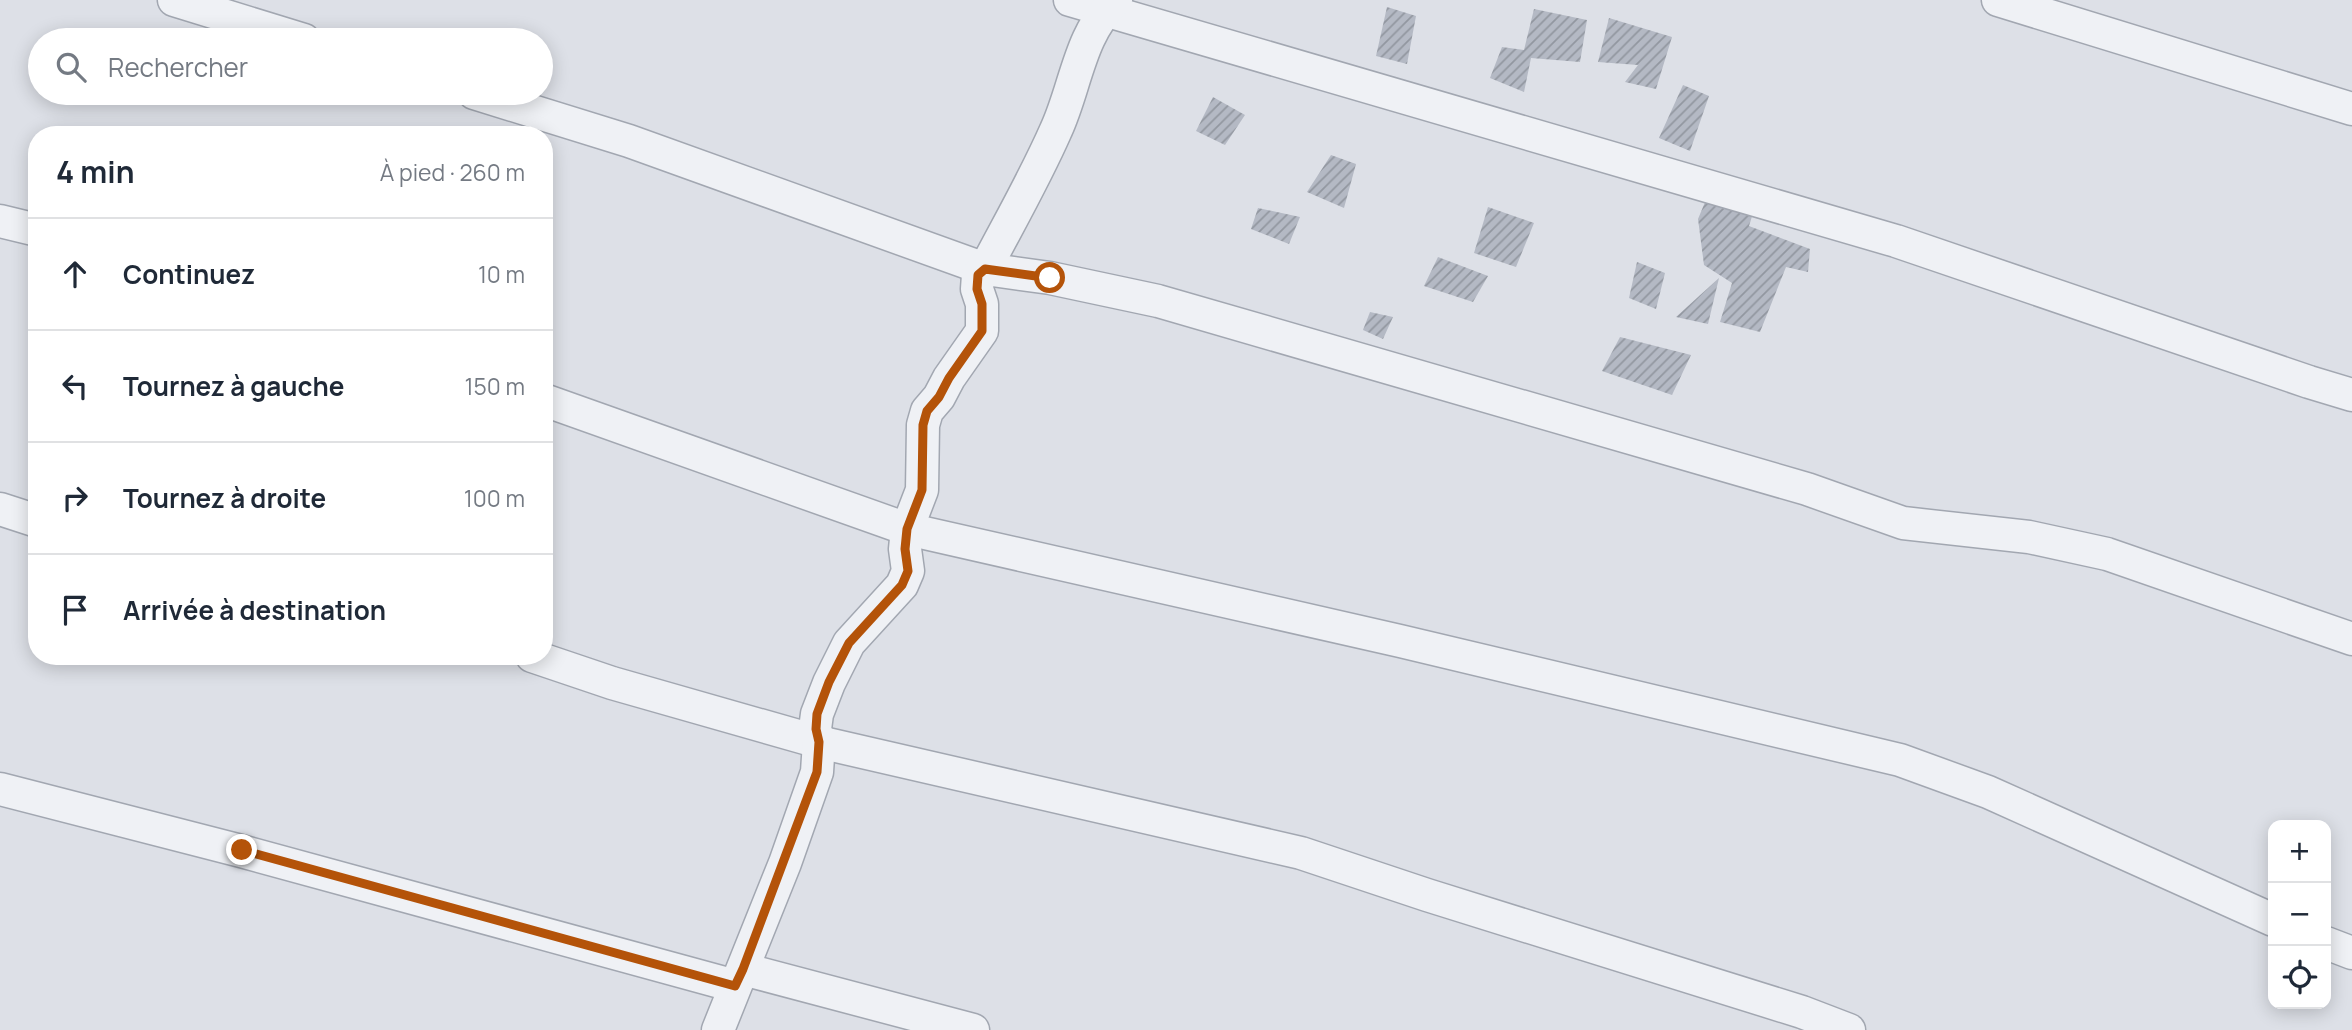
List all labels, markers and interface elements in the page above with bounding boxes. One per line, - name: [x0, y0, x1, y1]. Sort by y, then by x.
- search box: [28, 28, 553, 105]
- icon: search: [52, 48, 90, 86]
- text: Rechercher: [108, 49, 248, 85]
- text: 4 min: [56, 151, 134, 192]
- text: À pied · 260 m: [380, 156, 525, 188]
- icon: ahead: [56, 255, 94, 293]
- text: Continuez: [123, 256, 255, 292]
- text: 10 m: [478, 258, 525, 290]
- route start: [1034, 262, 1065, 293]
- icon: left: [56, 367, 94, 405]
- text: Tournez à gauche: [123, 368, 344, 404]
- text: 150 m: [465, 370, 525, 402]
- icon: right: [56, 479, 94, 517]
- text: Tournez à droite: [123, 480, 326, 516]
- text: 100 m: [464, 482, 525, 514]
- icon: arrive: [56, 591, 94, 629]
- text: Arrivée à destination: [123, 592, 386, 628]
- map controls: [2268, 820, 2331, 1009]
- button: +: [2268, 820, 2331, 883]
- route end: [226, 834, 257, 865]
- button: −: [2268, 883, 2331, 946]
- button: locate: [2268, 946, 2331, 1009]

